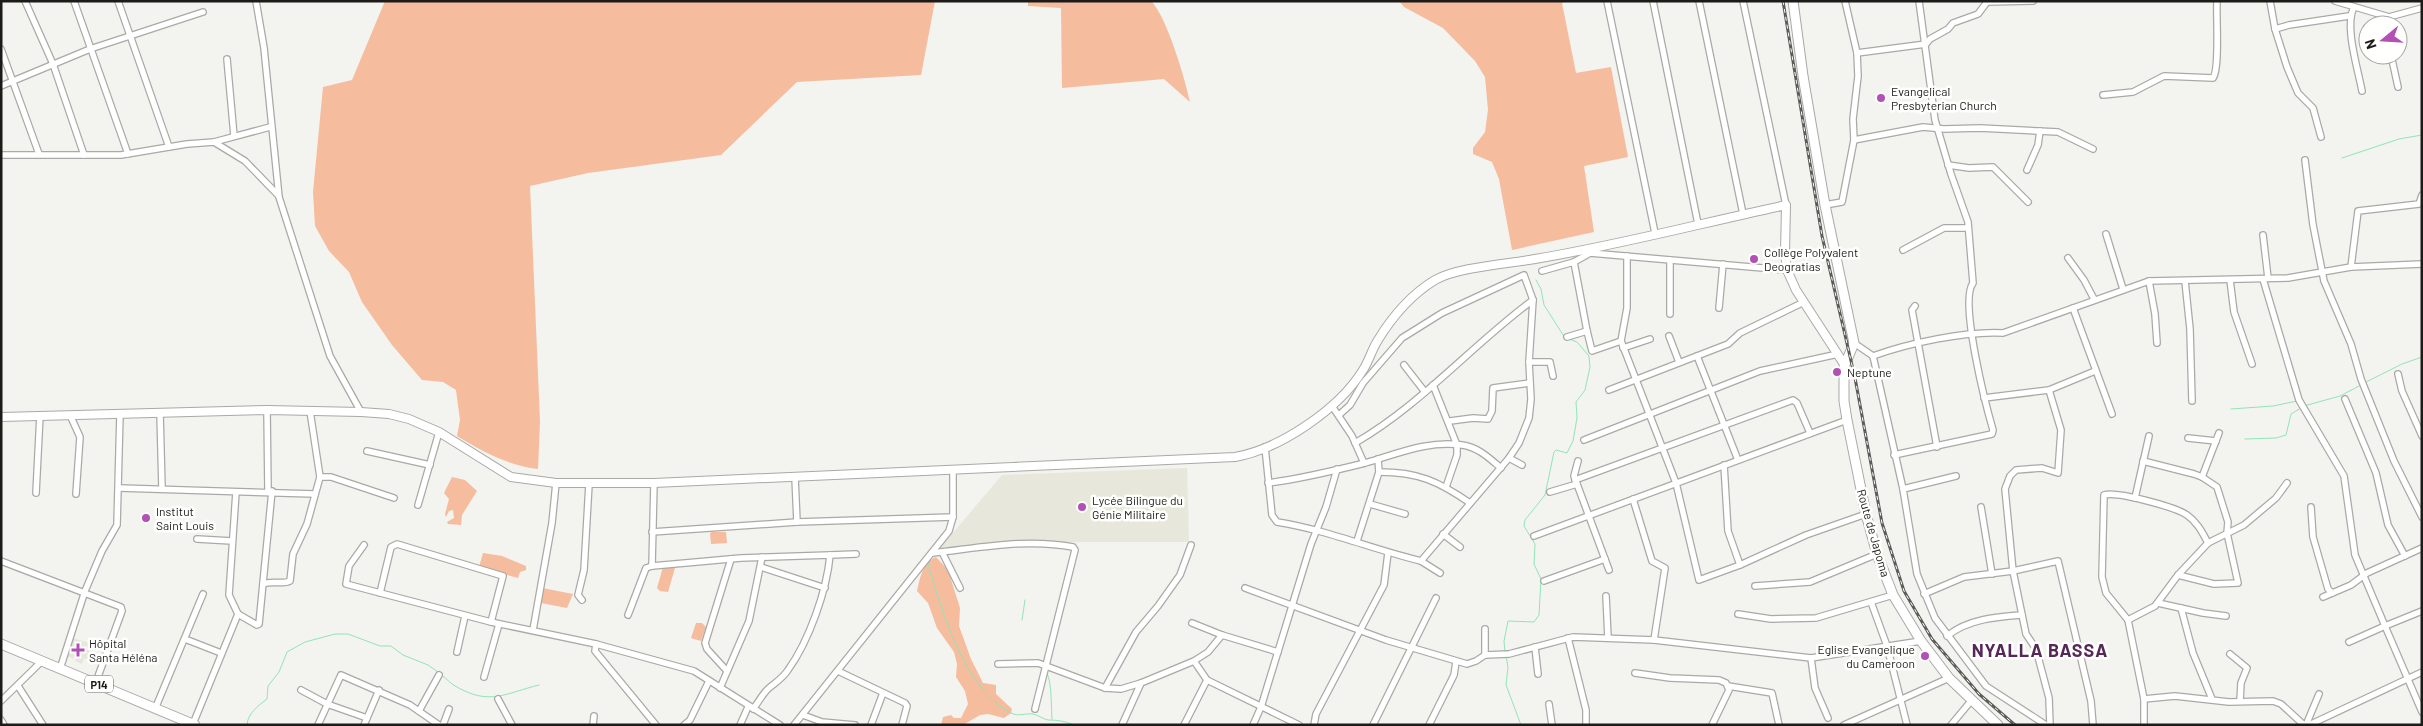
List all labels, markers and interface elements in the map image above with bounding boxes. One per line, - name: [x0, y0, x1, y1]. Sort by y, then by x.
- north arrow: [2358, 15, 2408, 65]
- text: N: [2361, 37, 2380, 51]
- place label: Evangelical Presbyterian Church: [1891, 84, 1997, 112]
- marker: Evangelical Presbyterian Church: [1875, 92, 1887, 104]
- place label: Collège Polyvalent Deogratias: [1764, 245, 1858, 273]
- marker: Collège Polyvalent Deogratias: [1748, 253, 1760, 265]
- place label: Neptune: [1847, 365, 1892, 379]
- marker: Neptune: [1831, 366, 1843, 378]
- street label: Route de Japoma: [1855, 487, 1893, 579]
- place label: Lycée Bilingue du Génie Militaire: [1092, 493, 1183, 521]
- marker: Lycée Bilingue du Génie Militaire: [1076, 501, 1088, 513]
- place label: Institut Saint Louis: [156, 504, 214, 532]
- marker: Institut Saint Louis: [140, 512, 152, 524]
- place label: Hôpital Santa Héléna: [89, 636, 158, 664]
- district label: NYALLA BASSA: [1972, 639, 2108, 661]
- place label: Eglise Evangelique du Cameroon: [1817, 642, 1915, 670]
- marker: Hôpital Santa Héléna: [71, 643, 85, 657]
- marker: Eglise Evangelique du Cameroon: [1919, 650, 1931, 662]
- road number: P14: [85, 676, 113, 692]

